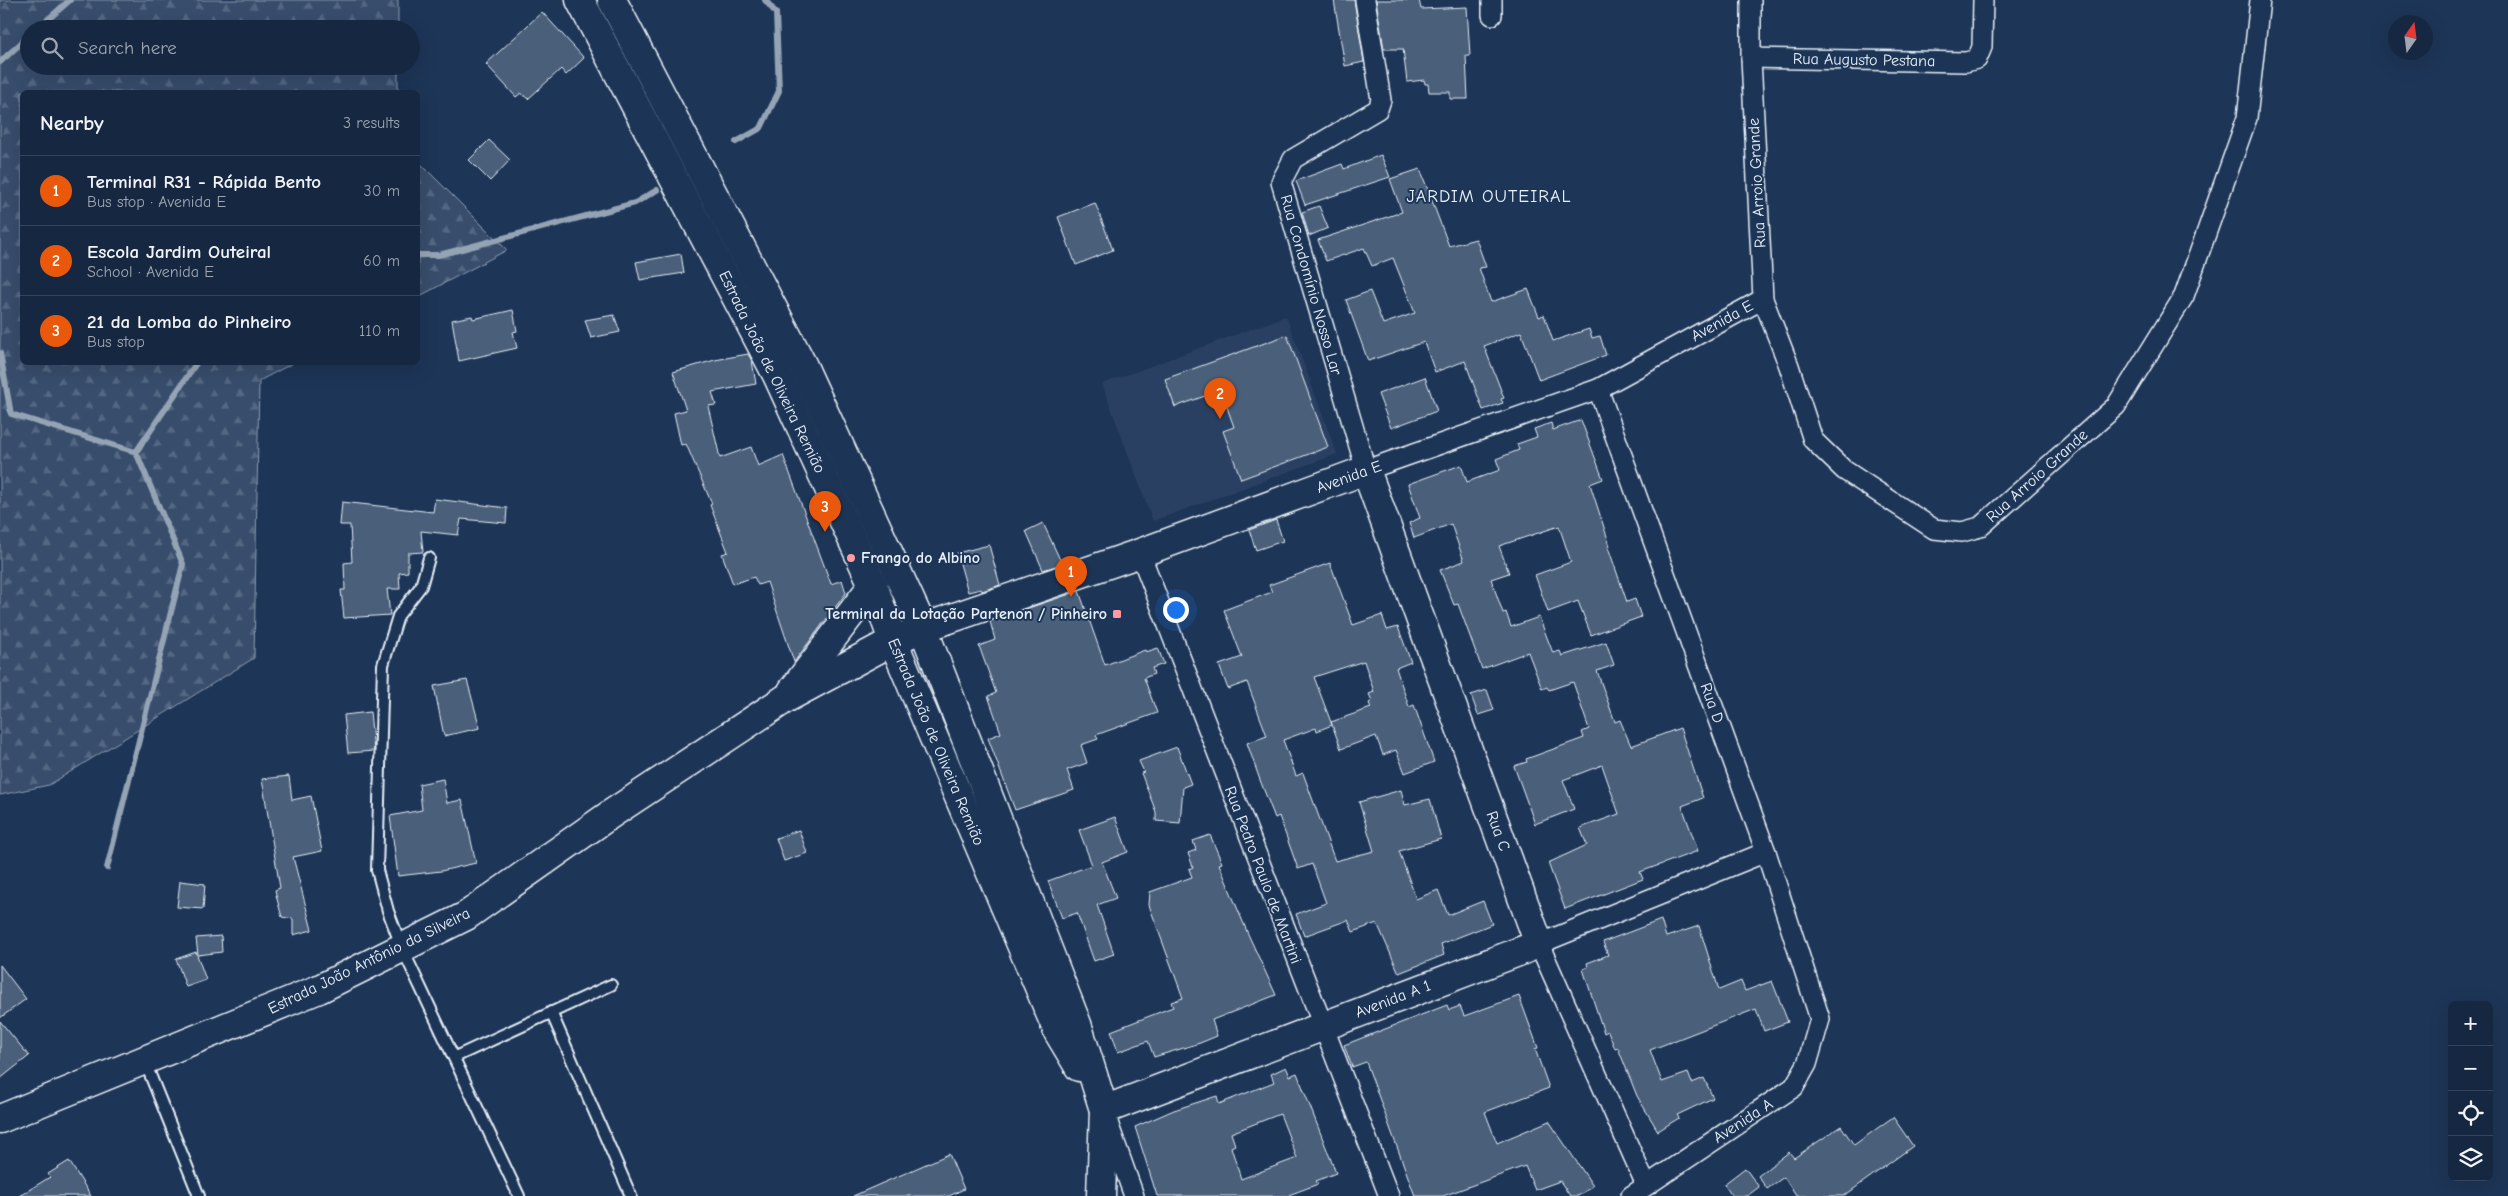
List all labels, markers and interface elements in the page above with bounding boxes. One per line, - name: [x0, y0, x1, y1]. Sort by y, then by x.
- north arrow: [2388, 15, 2433, 60]
- search box: [20, 20, 420, 75]
- icon: search: [38, 34, 66, 62]
- text: Search here: [78, 37, 177, 59]
- street label: Rua Augusto Pestana: [1793, 50, 1935, 70]
- text: Nearby: [40, 111, 104, 135]
- text: 3 results: [343, 114, 400, 132]
- street label: Rua Arroio Grande: [1745, 118, 1769, 248]
- text: Terminal R31 - Rápida Bento: [87, 171, 321, 193]
- text: 1: [53, 182, 59, 200]
- text: 30 m: [364, 182, 400, 200]
- district label: JARDIM OUTEIRAL: [1407, 186, 1571, 207]
- text: Bus stop · Avenida E: [87, 193, 226, 211]
- street label: Rua Condomínio Nosso Lar: [1277, 193, 1346, 378]
- text: Escola Jardim Outeiral: [87, 241, 271, 263]
- text: 2: [52, 252, 60, 270]
- text: 60 m: [363, 252, 400, 270]
- text: School · Avenida E: [87, 263, 214, 281]
- street label: Estrada João de Oliveira Remião: [715, 268, 829, 476]
- street label: Avenida E: [1688, 297, 1756, 345]
- text: 21 da Lomba do Pinheiro: [87, 311, 291, 333]
- text: 3: [52, 322, 60, 340]
- text: 110 m: [359, 322, 400, 340]
- text: Bus stop: [87, 333, 145, 351]
- pin: 2: [1204, 378, 1236, 419]
- street label: Rua Arroio Grande: [1983, 426, 2091, 526]
- street label: Avenida E: [1314, 457, 1384, 497]
- pin: 3: [809, 491, 841, 532]
- place label: Frango do Albino: [861, 549, 980, 567]
- marker: Frango do Albino: [845, 552, 857, 564]
- pin: 1: [1055, 556, 1087, 597]
- your location: [1163, 597, 1189, 623]
- place label: Terminal da Lotação Partenon / Pinheiro: [825, 605, 1107, 623]
- marker: Terminal da Lotação Partenon / Pinheiro: [1111, 608, 1123, 620]
- street label: Estrada João de Oliveira Remião: [884, 636, 988, 848]
- street label: Rua D: [1696, 680, 1728, 726]
- street label: Rua Pedro Paulo de Martini: [1221, 784, 1305, 966]
- street label: Rua C: [1483, 809, 1514, 854]
- street label: Estrada João Antônio da Silveira: [265, 904, 473, 1018]
- street label: Avenida A 1: [1353, 976, 1433, 1022]
- map controls: [2448, 1001, 2493, 1181]
- button: +: [2448, 1001, 2493, 1046]
- button: −: [2448, 1046, 2493, 1091]
- button: locate: [2448, 1091, 2493, 1136]
- street label: Avenida A: [1710, 1095, 1776, 1147]
- button: layers: [2448, 1136, 2493, 1181]

